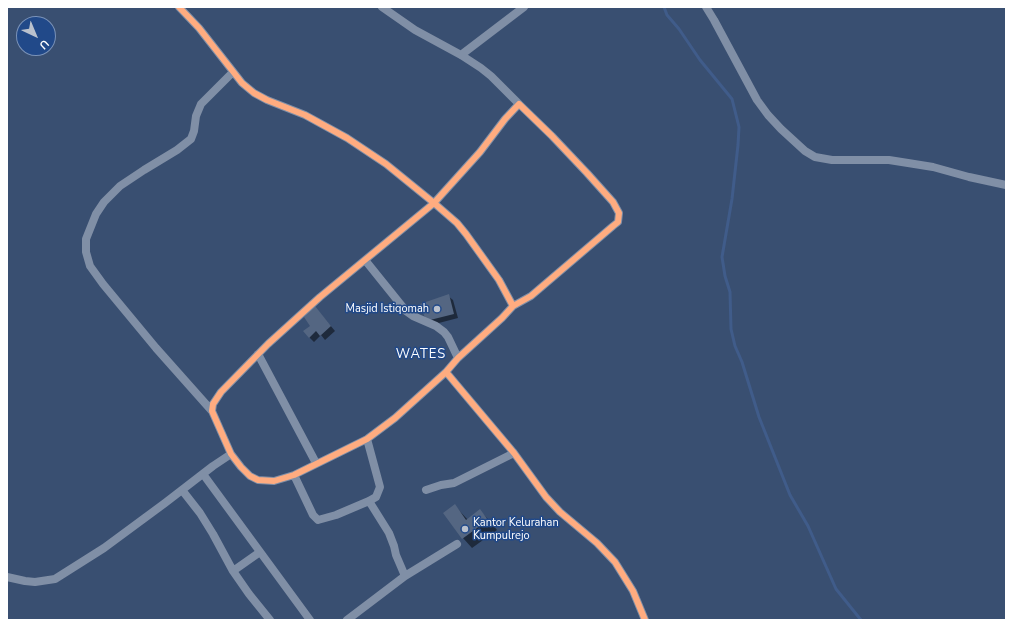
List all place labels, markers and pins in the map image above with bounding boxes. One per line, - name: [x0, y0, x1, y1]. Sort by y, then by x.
- place label: Masjid Istiqomah: [346, 302, 429, 316]
- marker: Masjid Istiqomah: [432, 304, 442, 314]
- place label: Kantor Kelurahan Kumpulrejo: [473, 516, 559, 542]
- marker: Kantor Kelurahan Kumpulrejo: [460, 524, 470, 534]

